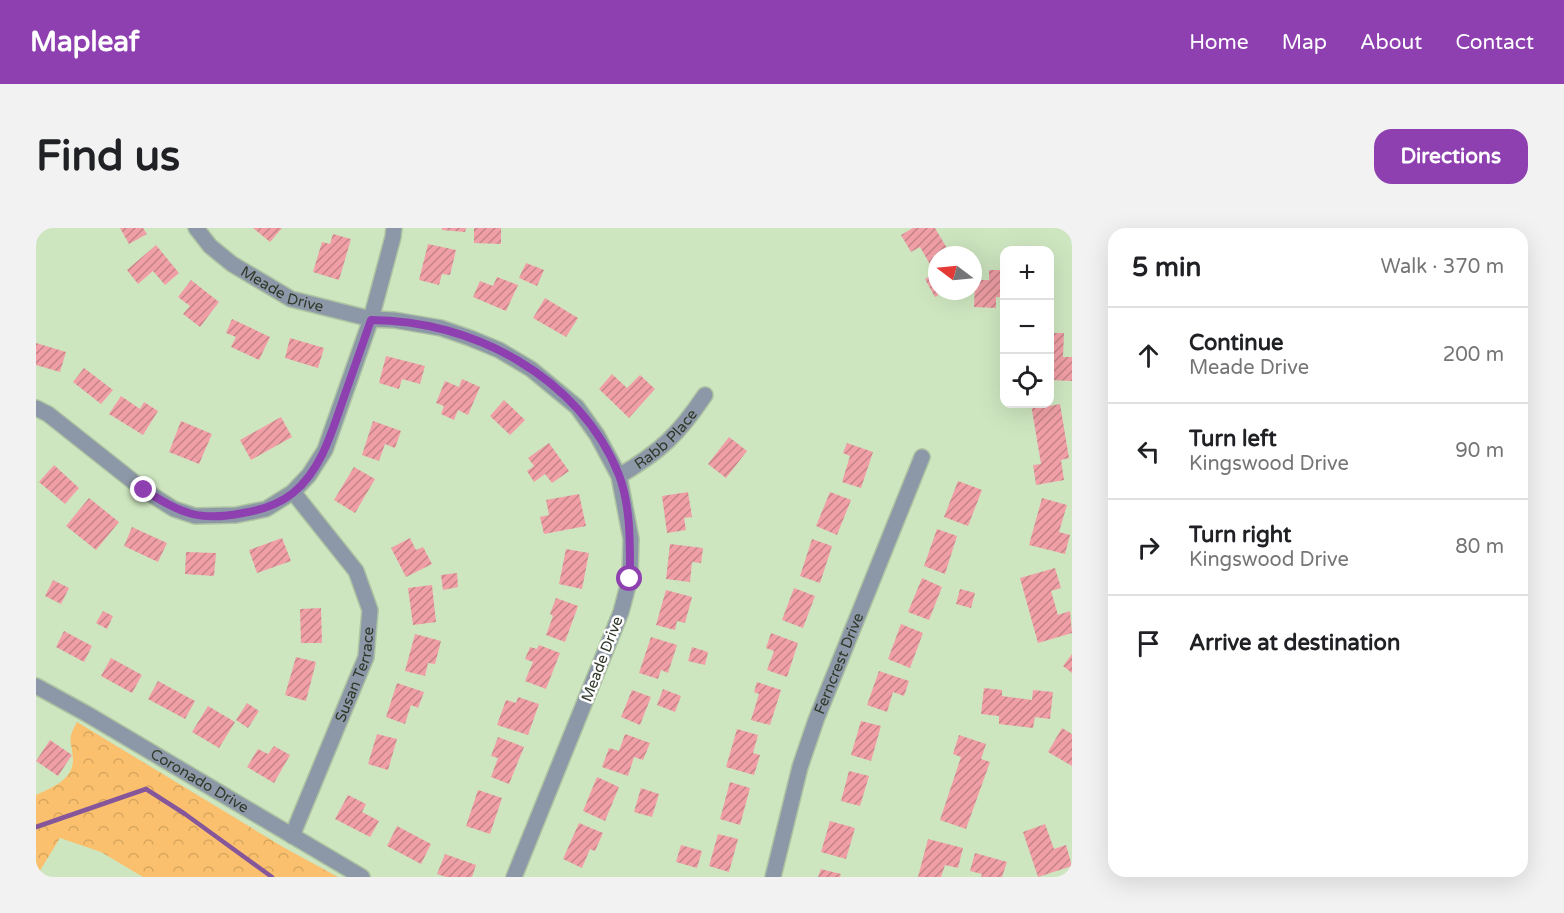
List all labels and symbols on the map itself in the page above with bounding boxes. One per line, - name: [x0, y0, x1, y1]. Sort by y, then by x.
- north arrow: [928, 246, 982, 300]
- street label: Meade Drive: [237, 262, 325, 316]
- street label: Rabb Place: [631, 405, 701, 473]
- route end: [130, 476, 156, 502]
- route start: [616, 565, 642, 591]
- street label: Ferncrest Drive: [810, 610, 867, 717]
- street label: Meade Drive: [577, 614, 627, 704]
- street label: Susan Terrace: [331, 626, 378, 725]
- street label: Coronado Drive: [147, 745, 252, 817]

